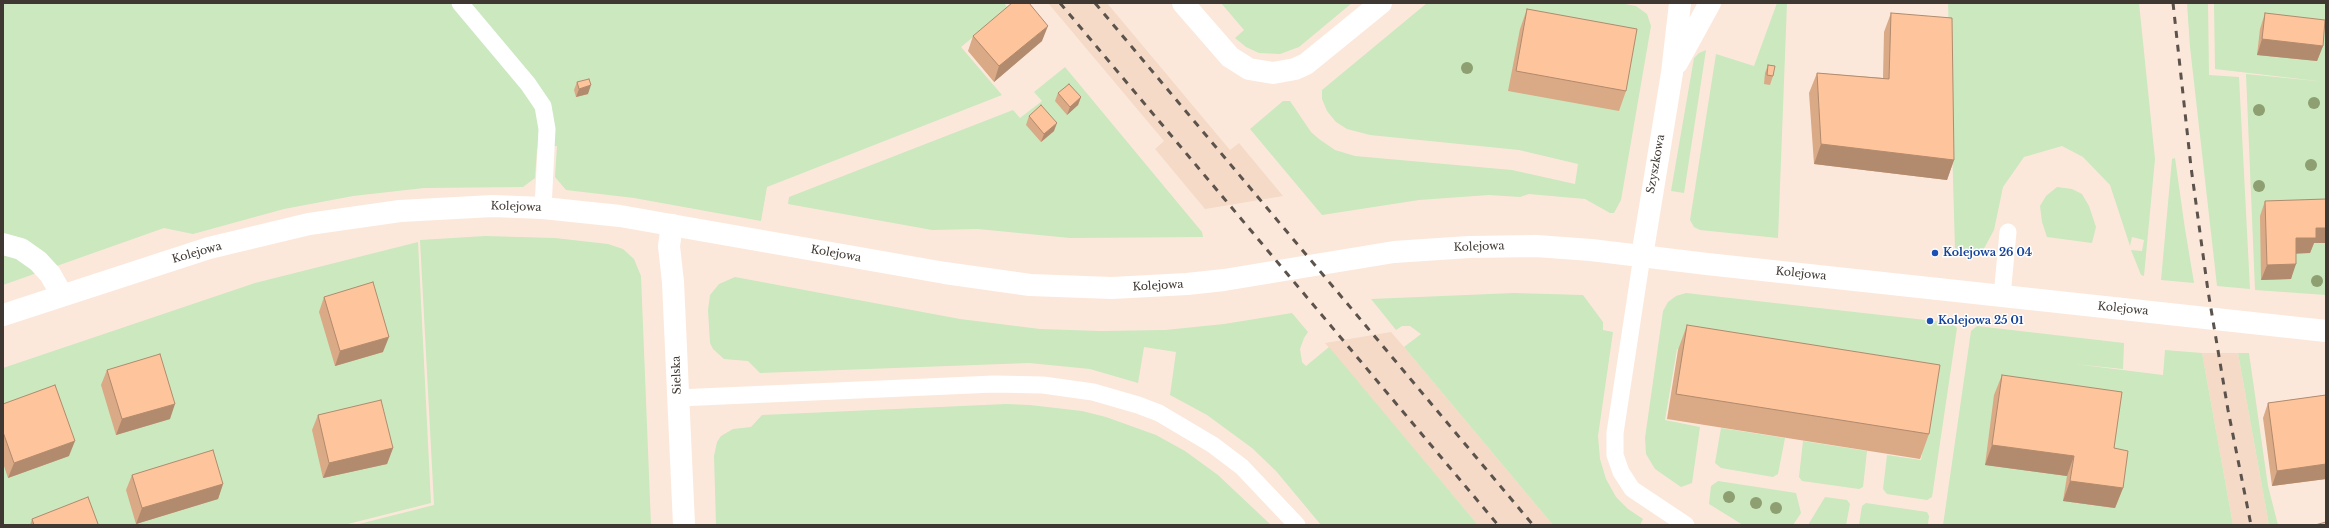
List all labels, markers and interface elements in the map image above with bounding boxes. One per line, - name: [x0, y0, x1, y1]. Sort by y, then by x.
- street label: Szyszkowa: [1644, 133, 1668, 195]
- street label: Kolejowa: [490, 200, 542, 214]
- street label: Kolejowa: [171, 240, 223, 266]
- street label: Kolejowa: [1453, 240, 1505, 254]
- street label: Kolejowa: [810, 243, 862, 265]
- place label: Kolejowa 26 04: [1943, 246, 2032, 260]
- marker: Kolejowa 26 04: [1930, 248, 1940, 258]
- street label: Kolejowa: [1775, 265, 1827, 283]
- street label: Kolejowa: [1132, 278, 1184, 294]
- street label: Kolejowa: [2097, 300, 2149, 318]
- place label: Kolejowa 25 01: [1938, 314, 2024, 328]
- marker: Kolejowa 25 01: [1925, 316, 1935, 326]
- street label: Sielska: [670, 355, 684, 395]

